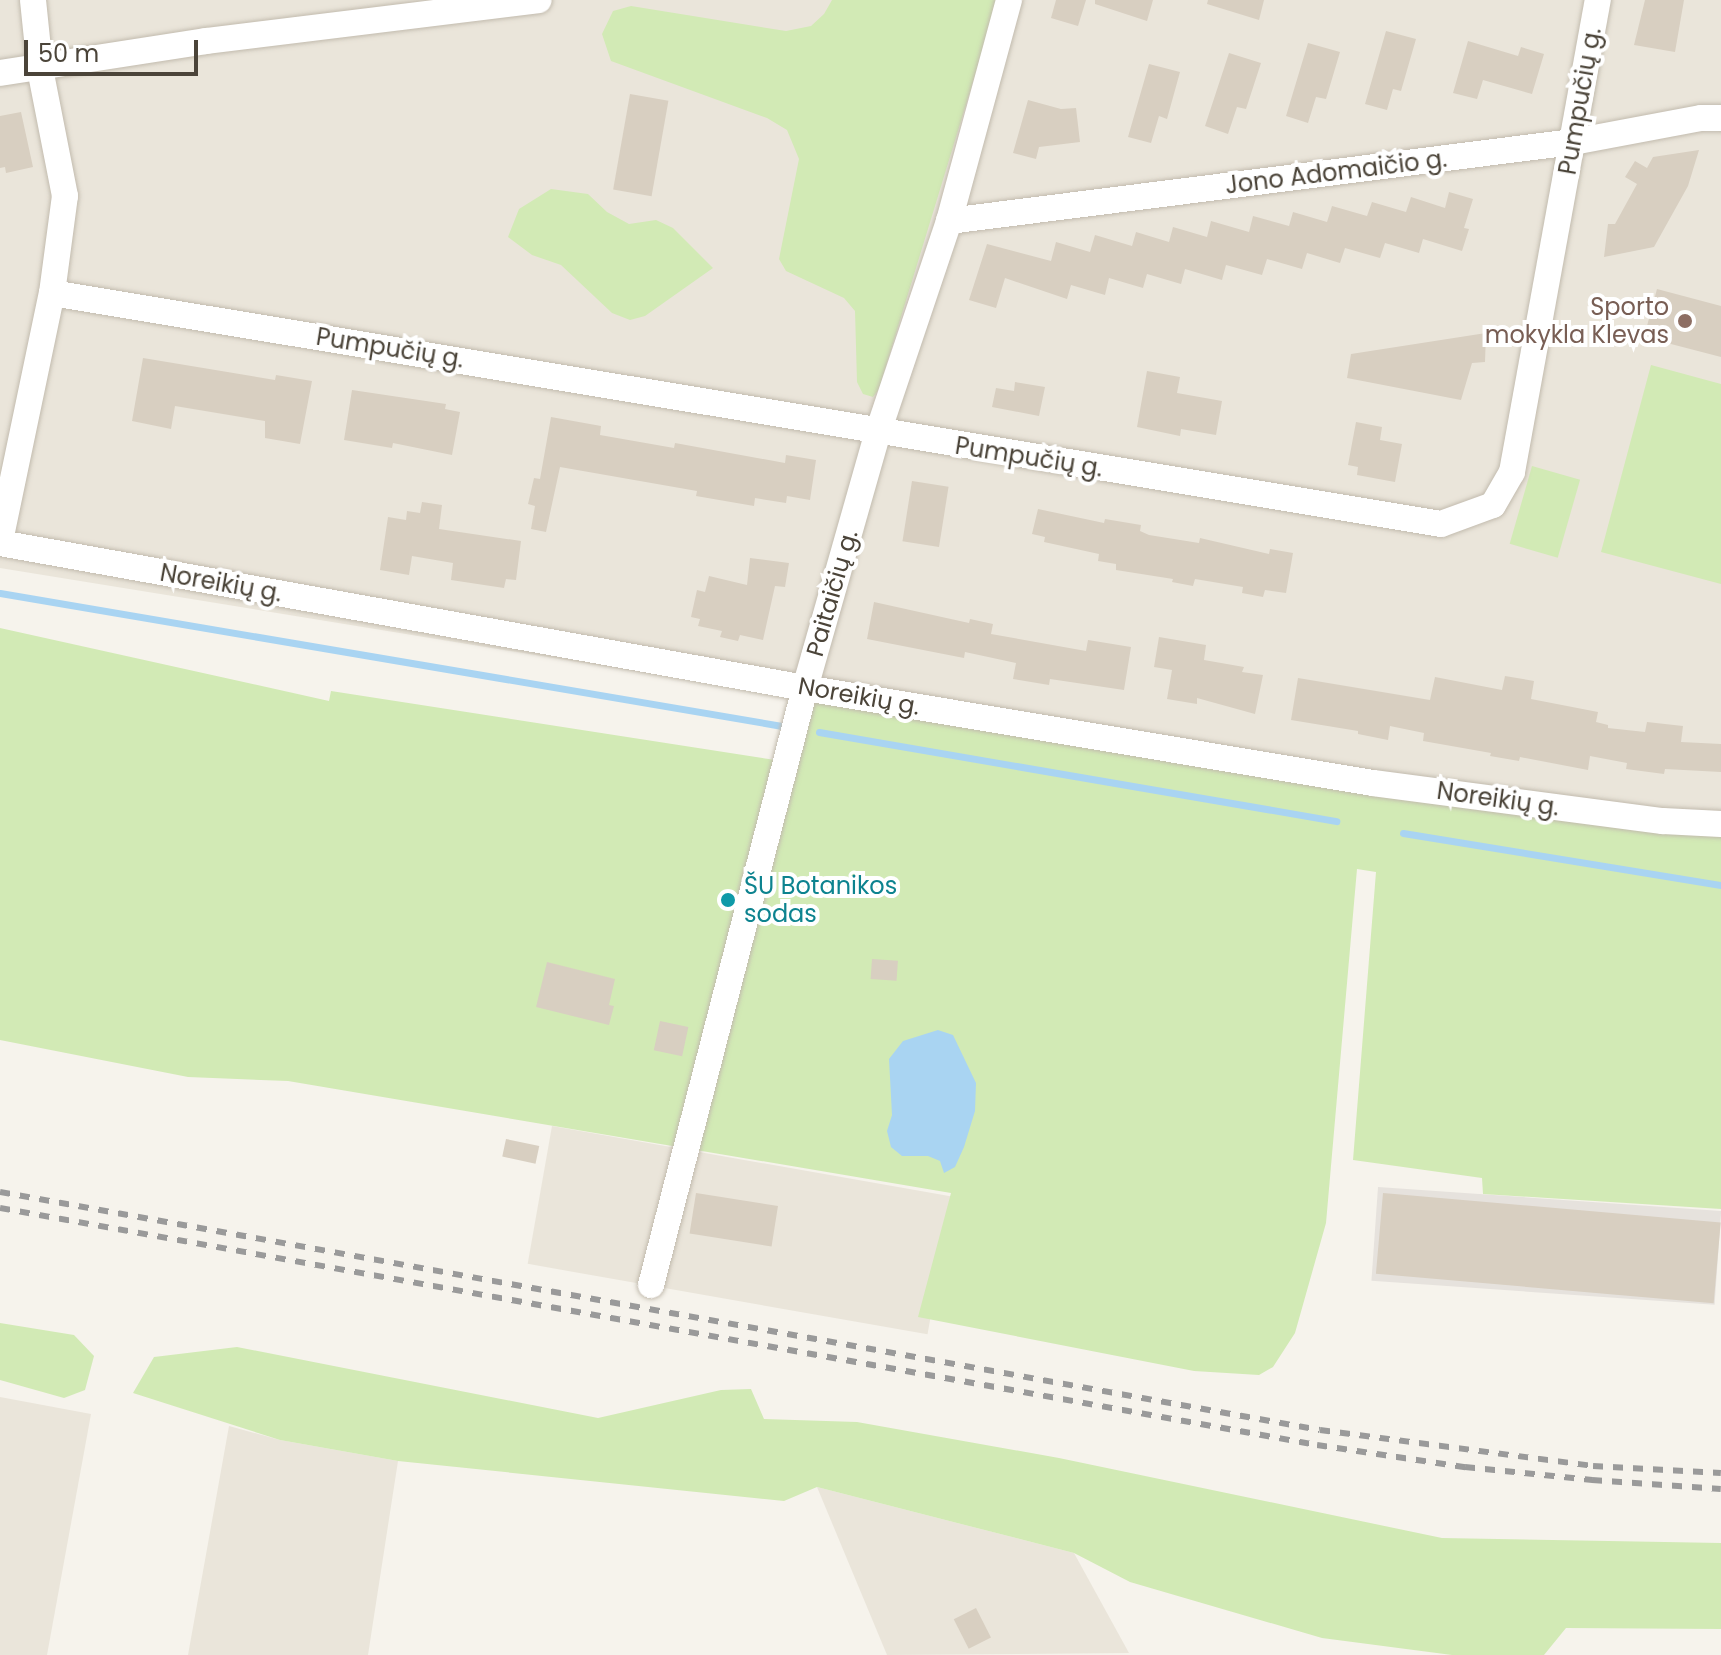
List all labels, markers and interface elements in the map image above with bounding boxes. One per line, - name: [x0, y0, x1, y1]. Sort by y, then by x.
- scale bar: [28, 24, 202, 74]
- street label: Pumpučių g.: [1553, 25, 1607, 177]
- text: 50 m: [38, 37, 99, 70]
- street label: Jono Adomaičio g.: [1223, 144, 1449, 200]
- place label: Sporto mokykla Klevas: [1485, 293, 1669, 349]
- marker: Sporto mokykla Klevas: [1676, 312, 1694, 330]
- street label: Pumpučių g.: [314, 322, 466, 374]
- street label: Pumpučių g.: [953, 431, 1105, 483]
- street label: Paitaičių g.: [800, 526, 864, 660]
- street label: Noreikių g.: [158, 558, 284, 608]
- street label: Noreikių g.: [796, 671, 922, 721]
- street label: Noreikių g.: [1435, 776, 1561, 822]
- place label: ŠU Botanikos sodas: [744, 872, 897, 928]
- marker: ŠU Botanikos sodas: [719, 891, 737, 909]

